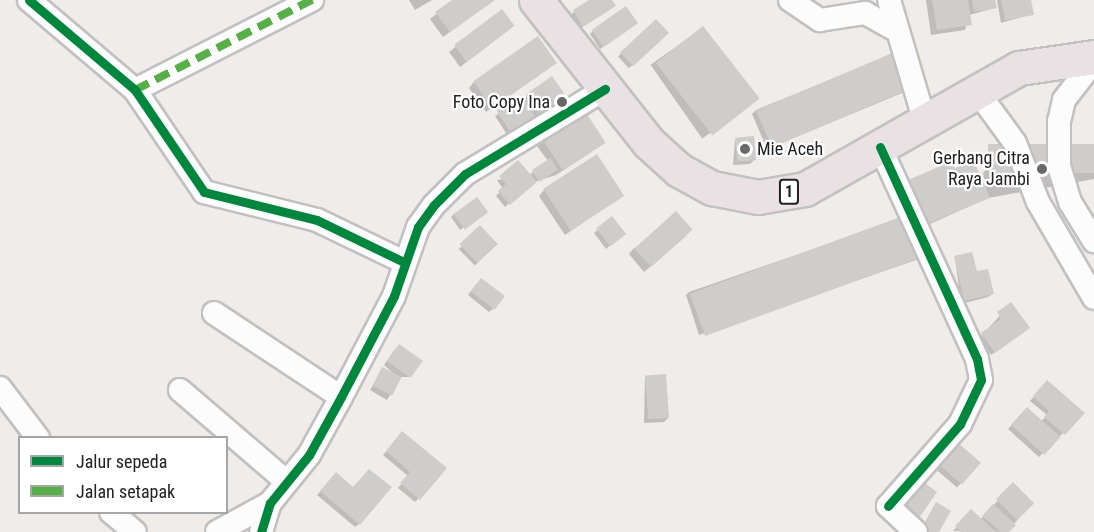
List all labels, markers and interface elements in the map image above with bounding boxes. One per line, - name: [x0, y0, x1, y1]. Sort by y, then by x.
- place label: Foto Copy Ina: [453, 91, 550, 113]
- marker: Foto Copy Ina: [555, 95, 569, 109]
- place label: Mie Aceh: [757, 138, 823, 160]
- marker: Mie Aceh: [738, 142, 752, 156]
- place label: Gerbang Citra Raya Jambi: [933, 148, 1030, 190]
- marker: Gerbang Citra Raya Jambi: [1035, 162, 1049, 176]
- road number: 1: [778, 179, 800, 205]
- legend: [18, 436, 228, 514]
- text: Jalur sepeda: [76, 451, 167, 472]
- text: Jalan setapak: [76, 481, 175, 502]

